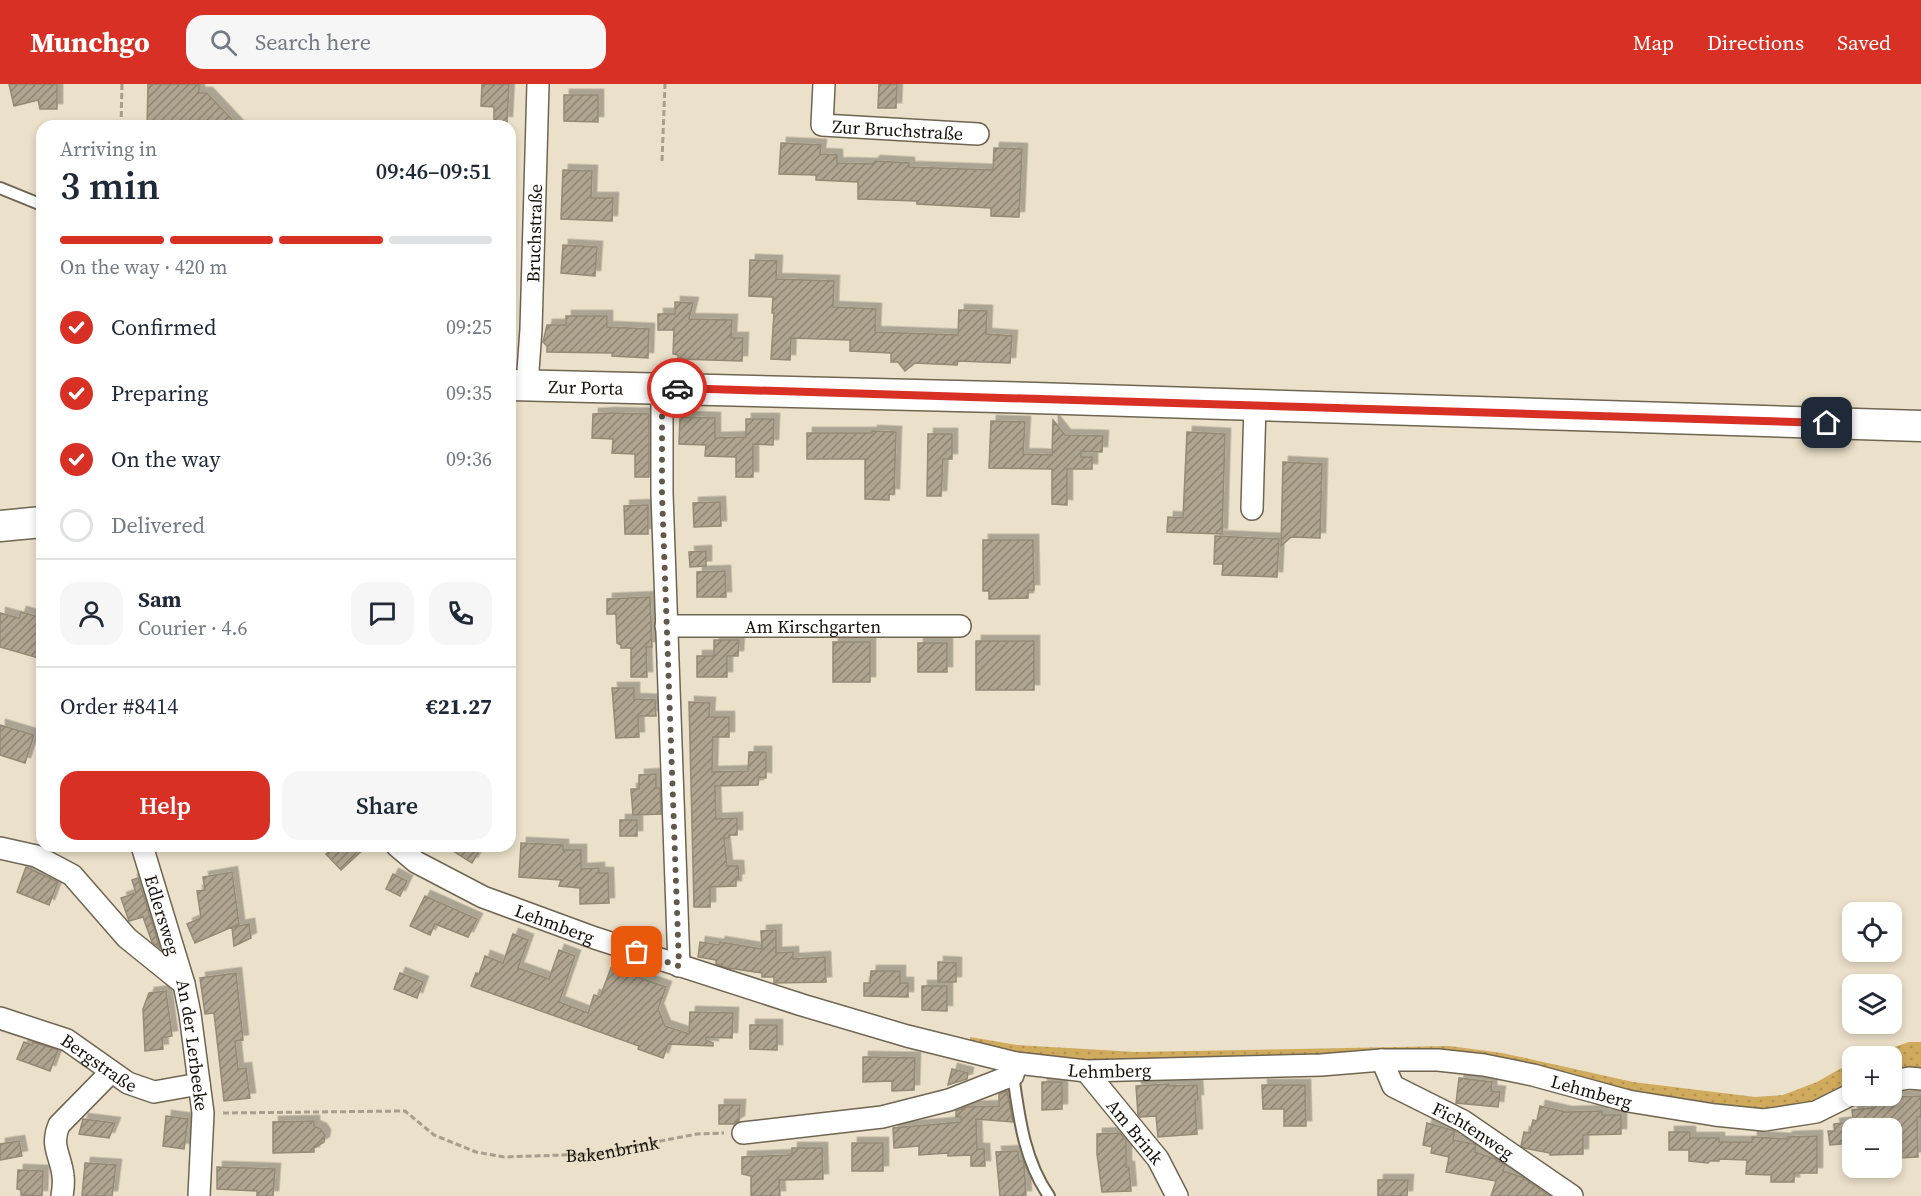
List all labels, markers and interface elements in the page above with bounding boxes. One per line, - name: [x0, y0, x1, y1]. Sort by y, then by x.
- search box: [186, 15, 606, 69]
- text: Munchgo: [30, 23, 150, 61]
- icon: search: [207, 26, 240, 59]
- text: Search here: [255, 27, 371, 57]
- text: Map: [1633, 28, 1674, 57]
- text: Directions: [1707, 28, 1804, 57]
- text: Saved: [1837, 28, 1891, 57]
- street label: Zur Bruchstraße: [832, 113, 964, 146]
- text: Arriving in: [60, 135, 157, 163]
- text: 09:46–09:51: [376, 156, 492, 186]
- text: 3 min: [60, 159, 160, 212]
- street label: Bruchstraße: [520, 183, 548, 283]
- text: On the way · 420 m: [60, 253, 227, 281]
- icon: check: [60, 311, 93, 344]
- text: Confirmed: [111, 312, 216, 342]
- text: 09:25: [446, 313, 492, 341]
- courier: [647, 358, 707, 418]
- icon: car: [661, 372, 694, 405]
- street label: Zur Porta: [548, 373, 625, 400]
- icon: check: [60, 377, 93, 410]
- text: Preparing: [111, 378, 208, 408]
- text: 09:35: [446, 379, 492, 407]
- pin: [1801, 397, 1852, 448]
- icon: home: [1810, 406, 1843, 439]
- icon: check: [60, 443, 93, 476]
- text: On the way: [111, 444, 220, 474]
- text: 09:36: [446, 445, 492, 473]
- text: Delivered: [111, 510, 205, 540]
- button: person: [60, 582, 123, 645]
- button: chat: [351, 582, 414, 645]
- button: phone: [429, 582, 492, 645]
- text: Sam: [138, 584, 182, 614]
- text: Courier · 4.6: [138, 614, 247, 642]
- street label: Am Kirschgarten: [745, 614, 881, 639]
- text: Order #8414: [60, 691, 178, 721]
- text: €21.27: [426, 691, 492, 721]
- button: Help: [60, 771, 270, 840]
- button: Share: [282, 771, 492, 840]
- street label: Edlersweg: [139, 872, 187, 958]
- street label: Lehmberg: [512, 897, 598, 949]
- map controls: [1842, 902, 1902, 1178]
- button: locate: [1842, 902, 1902, 962]
- pin: [611, 926, 662, 977]
- icon: bag: [620, 935, 653, 968]
- button: layers: [1842, 974, 1902, 1034]
- street label: An der Lerbeeke: [171, 977, 215, 1112]
- street label: Bergstraße: [56, 1027, 140, 1098]
- button: +: [1842, 1046, 1902, 1106]
- street label: Lehmberg: [1067, 1057, 1151, 1084]
- street label: Lehmberg: [1548, 1068, 1635, 1114]
- street label: Am Brink: [1101, 1093, 1170, 1169]
- street label: Fichtenweg: [1428, 1095, 1519, 1165]
- button: −: [1842, 1118, 1902, 1178]
- street label: Bakenbrink: [565, 1129, 661, 1167]

